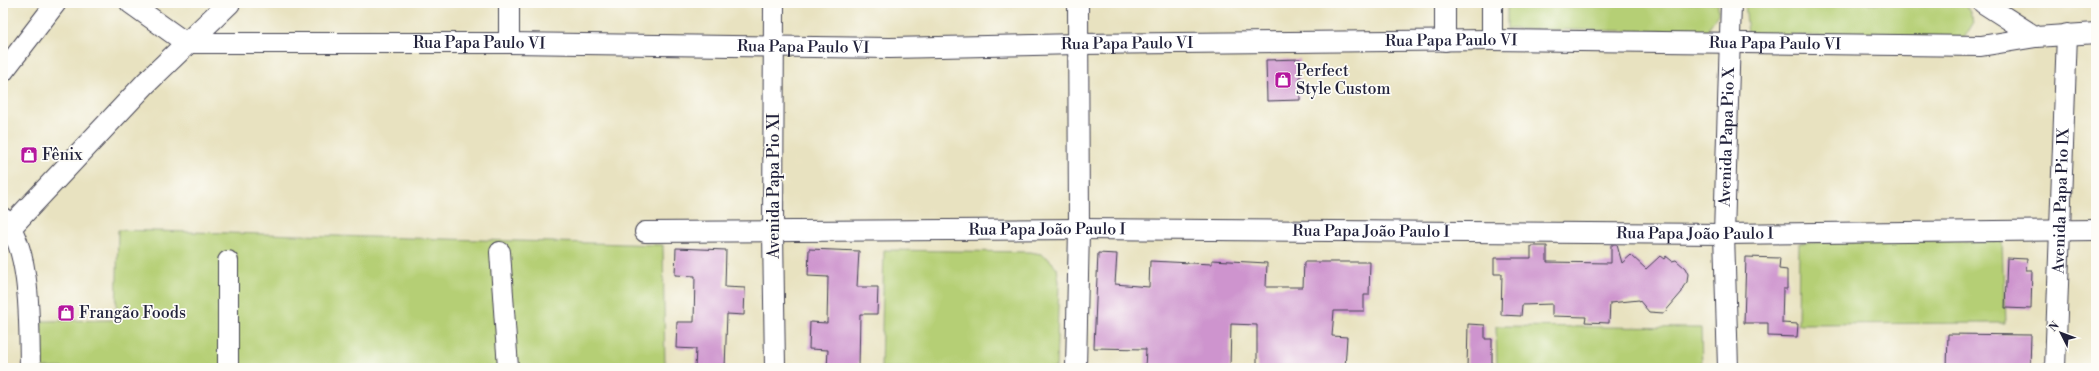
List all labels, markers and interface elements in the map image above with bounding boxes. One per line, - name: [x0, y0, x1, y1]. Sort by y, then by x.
- street label: Rua Papa Paulo VI: [1385, 30, 1517, 51]
- street label: Rua Papa Paulo VI: [413, 33, 546, 53]
- street label: Rua Papa Paulo VI: [1061, 33, 1193, 54]
- street label: Rua Papa Paulo VI: [1709, 33, 1841, 54]
- street label: Rua Papa Paulo VI: [737, 36, 869, 58]
- place label: Perfect Style Custom: [1296, 61, 1390, 99]
- street label: Avenida Papa Pio X: [1715, 66, 1739, 208]
- shop icon: Perfect Style Custom: [1273, 70, 1293, 90]
- street label: Avenida Papa Pio XI: [764, 113, 784, 260]
- street label: Avenida Papa Pio IX: [2048, 127, 2074, 275]
- shop icon: Fênix: [19, 145, 39, 165]
- place label: Fênix: [42, 145, 83, 165]
- street label: Rua Papa João Paulo I: [968, 219, 1126, 240]
- street label: Rua Papa João Paulo I: [1292, 221, 1450, 242]
- street label: Rua Papa João Paulo I: [1616, 223, 1774, 244]
- shop icon: Frangão Foods: [56, 303, 76, 323]
- place label: Frangão Foods: [79, 303, 186, 323]
- north arrow: [2041, 313, 2081, 353]
- text: N: [2046, 319, 2063, 335]

